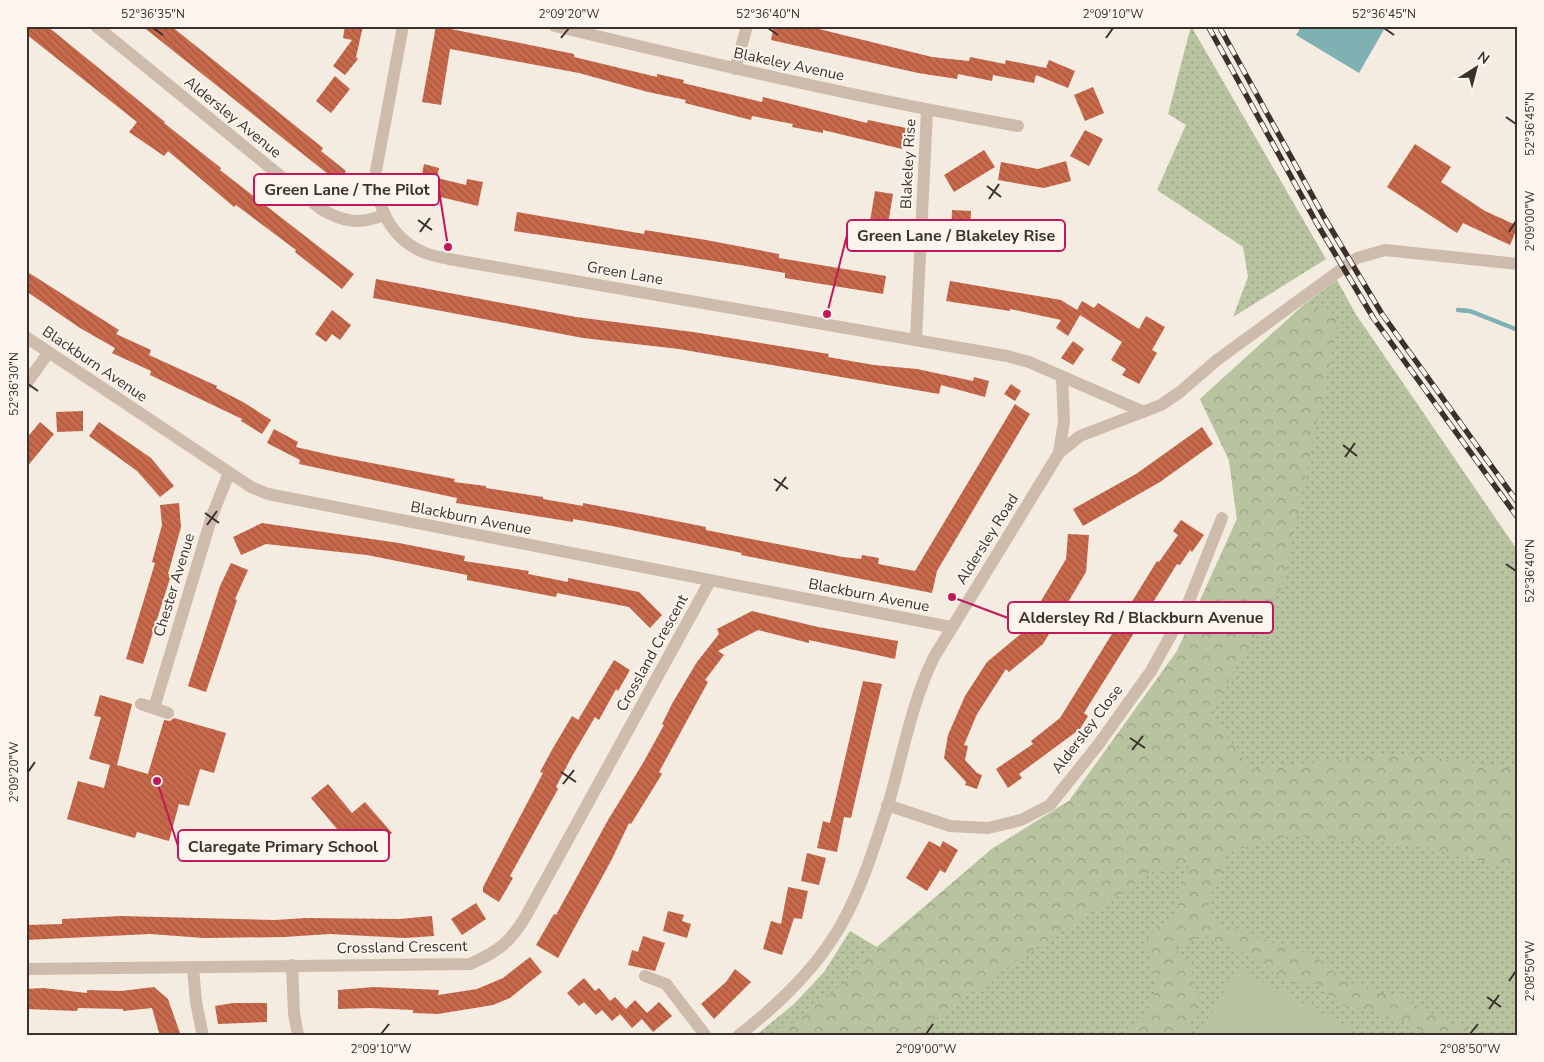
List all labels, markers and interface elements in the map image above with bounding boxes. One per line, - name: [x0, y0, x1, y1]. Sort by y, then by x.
- text: 52°36'35"N: [121, 6, 185, 22]
- text: 2°09'20"W: [538, 6, 600, 22]
- text: 52°36'40"N: [736, 6, 800, 22]
- text: 2°09'10"W: [1082, 6, 1144, 22]
- text: 52°36'45"N: [1352, 6, 1416, 22]
- north arrow: [1452, 42, 1502, 92]
- street label: Blakeley Avenue: [732, 43, 846, 85]
- text: N: [1474, 47, 1493, 69]
- street label: Aldersley Avenue: [180, 72, 286, 162]
- text: 52°36'45"N: [1522, 92, 1538, 156]
- street label: Blakeley Rise: [896, 118, 920, 210]
- callout: Green Lane / The Pilot: [254, 174, 439, 205]
- text: Green Lane / The Pilot: [264, 179, 431, 201]
- text: 2°09'00"W: [1522, 190, 1538, 252]
- callout: Green Lane / Blakeley Rise: [847, 220, 1065, 251]
- text: Green Lane / Blakeley Rise: [857, 225, 1055, 247]
- street label: Green Lane: [585, 256, 665, 290]
- street label: Blackburn Avenue: [38, 321, 152, 407]
- text: 52°36'30"N: [6, 352, 22, 416]
- street label: Aldersley Road: [951, 490, 1023, 588]
- street label: Blackburn Avenue: [409, 496, 533, 540]
- street label: Chester Avenue: [149, 531, 199, 639]
- text: 52°36'40"N: [1522, 539, 1538, 603]
- street label: Blackburn Avenue: [807, 573, 931, 617]
- street label: Crossland Crescent: [612, 590, 693, 715]
- callout: Aldersley Rd / Blackburn Avenue: [1008, 602, 1273, 633]
- text: Aldersley Rd / Blackburn Avenue: [1018, 607, 1264, 629]
- street label: Aldersley Close: [1047, 681, 1127, 777]
- text: 2°09'20"W: [6, 741, 22, 803]
- callout: Claregate Primary School: [178, 830, 389, 861]
- text: Claregate Primary School: [188, 836, 378, 858]
- street label: Crossland Crescent: [336, 936, 468, 958]
- text: 2°08'50"W: [1522, 940, 1538, 1002]
- text: 2°09'10"W: [350, 1041, 412, 1057]
- text: 2°09'00"W: [895, 1041, 957, 1057]
- text: 2°08'50"W: [1439, 1041, 1501, 1057]

